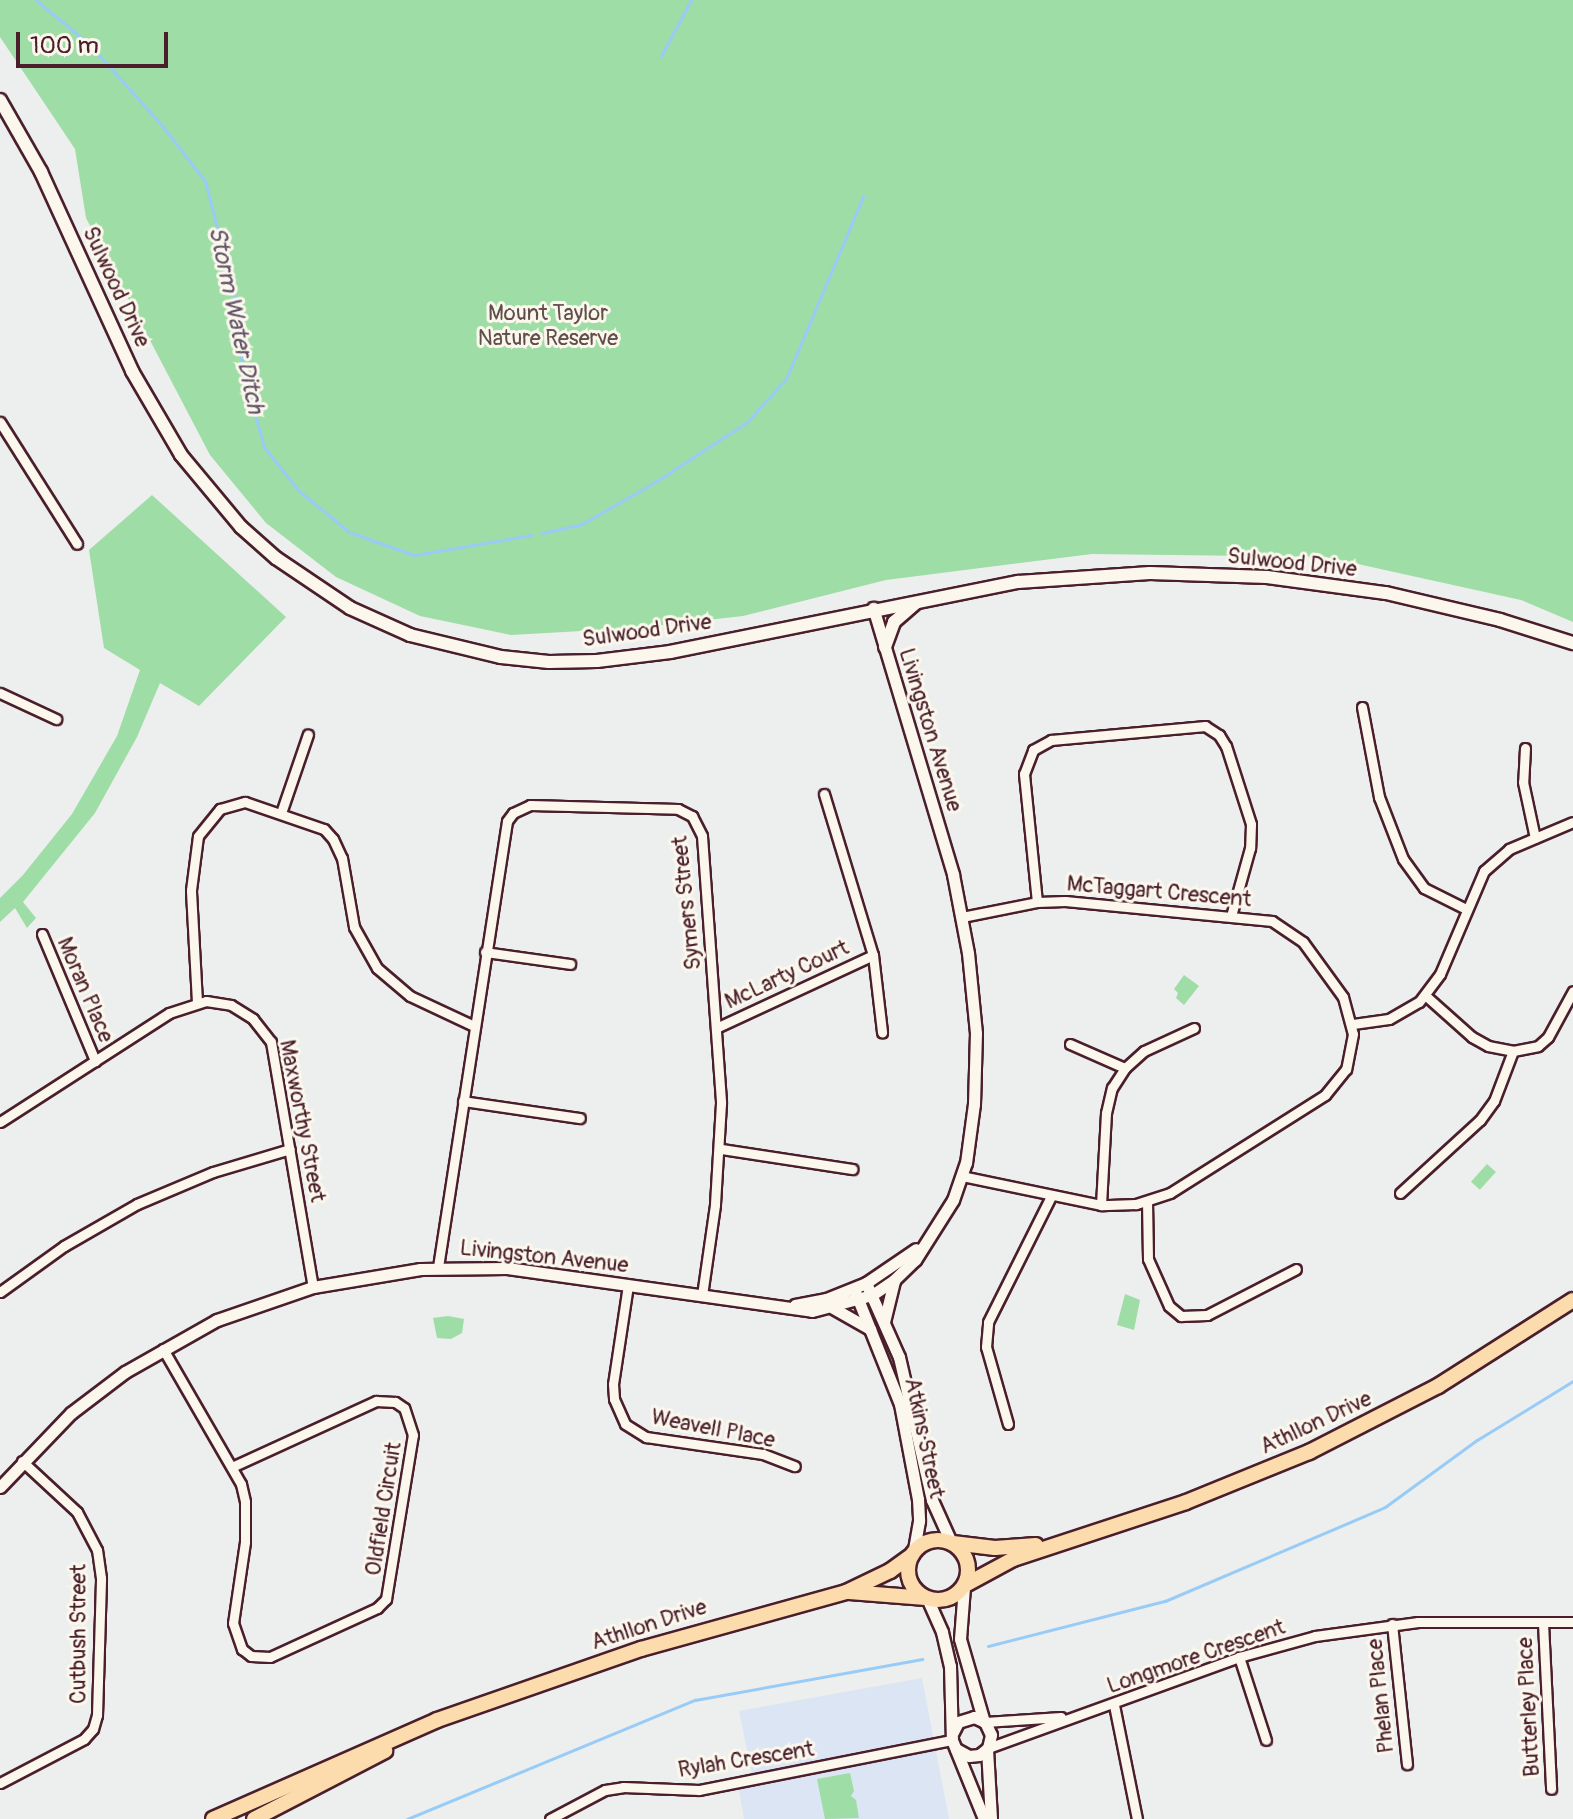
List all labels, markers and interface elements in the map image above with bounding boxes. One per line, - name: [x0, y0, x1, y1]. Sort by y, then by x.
- scale bar: [20, 16, 172, 66]
- text: 100 m: [30, 31, 99, 60]
- street label: Sulwood Drive: [77, 222, 155, 352]
- water label: Storm Water Ditch: [202, 224, 270, 416]
- park label: Mount Taylor Nature Reserve: [478, 300, 618, 352]
- street label: Sulwood Drive: [1226, 543, 1358, 583]
- street label: Sulwood Drive: [581, 609, 713, 653]
- street label: Livingston Avenue: [893, 645, 967, 815]
- street label: Symers Street: [667, 835, 707, 971]
- street label: McTaggart Crescent: [1066, 871, 1252, 913]
- street label: Moran Place: [51, 933, 119, 1047]
- street label: McLarty Court: [721, 935, 853, 1015]
- street label: Maxworthy Street: [273, 1038, 331, 1204]
- street label: Livingston Avenue: [458, 1235, 630, 1279]
- street label: Atkins Street: [898, 1375, 950, 1501]
- street label: Athllon Drive: [1256, 1386, 1376, 1460]
- street label: Weavell Place: [649, 1404, 777, 1454]
- street label: Oldfield Circuit: [360, 1440, 408, 1578]
- street label: Cutbush Street: [66, 1564, 92, 1704]
- street label: Athllon Drive: [588, 1594, 710, 1656]
- street label: Longmore Crescent: [1104, 1614, 1288, 1700]
- street label: Butterley Place: [1512, 1636, 1546, 1778]
- street label: Phelan Place: [1362, 1637, 1400, 1755]
- street label: Rylah Crescent: [676, 1736, 816, 1784]

